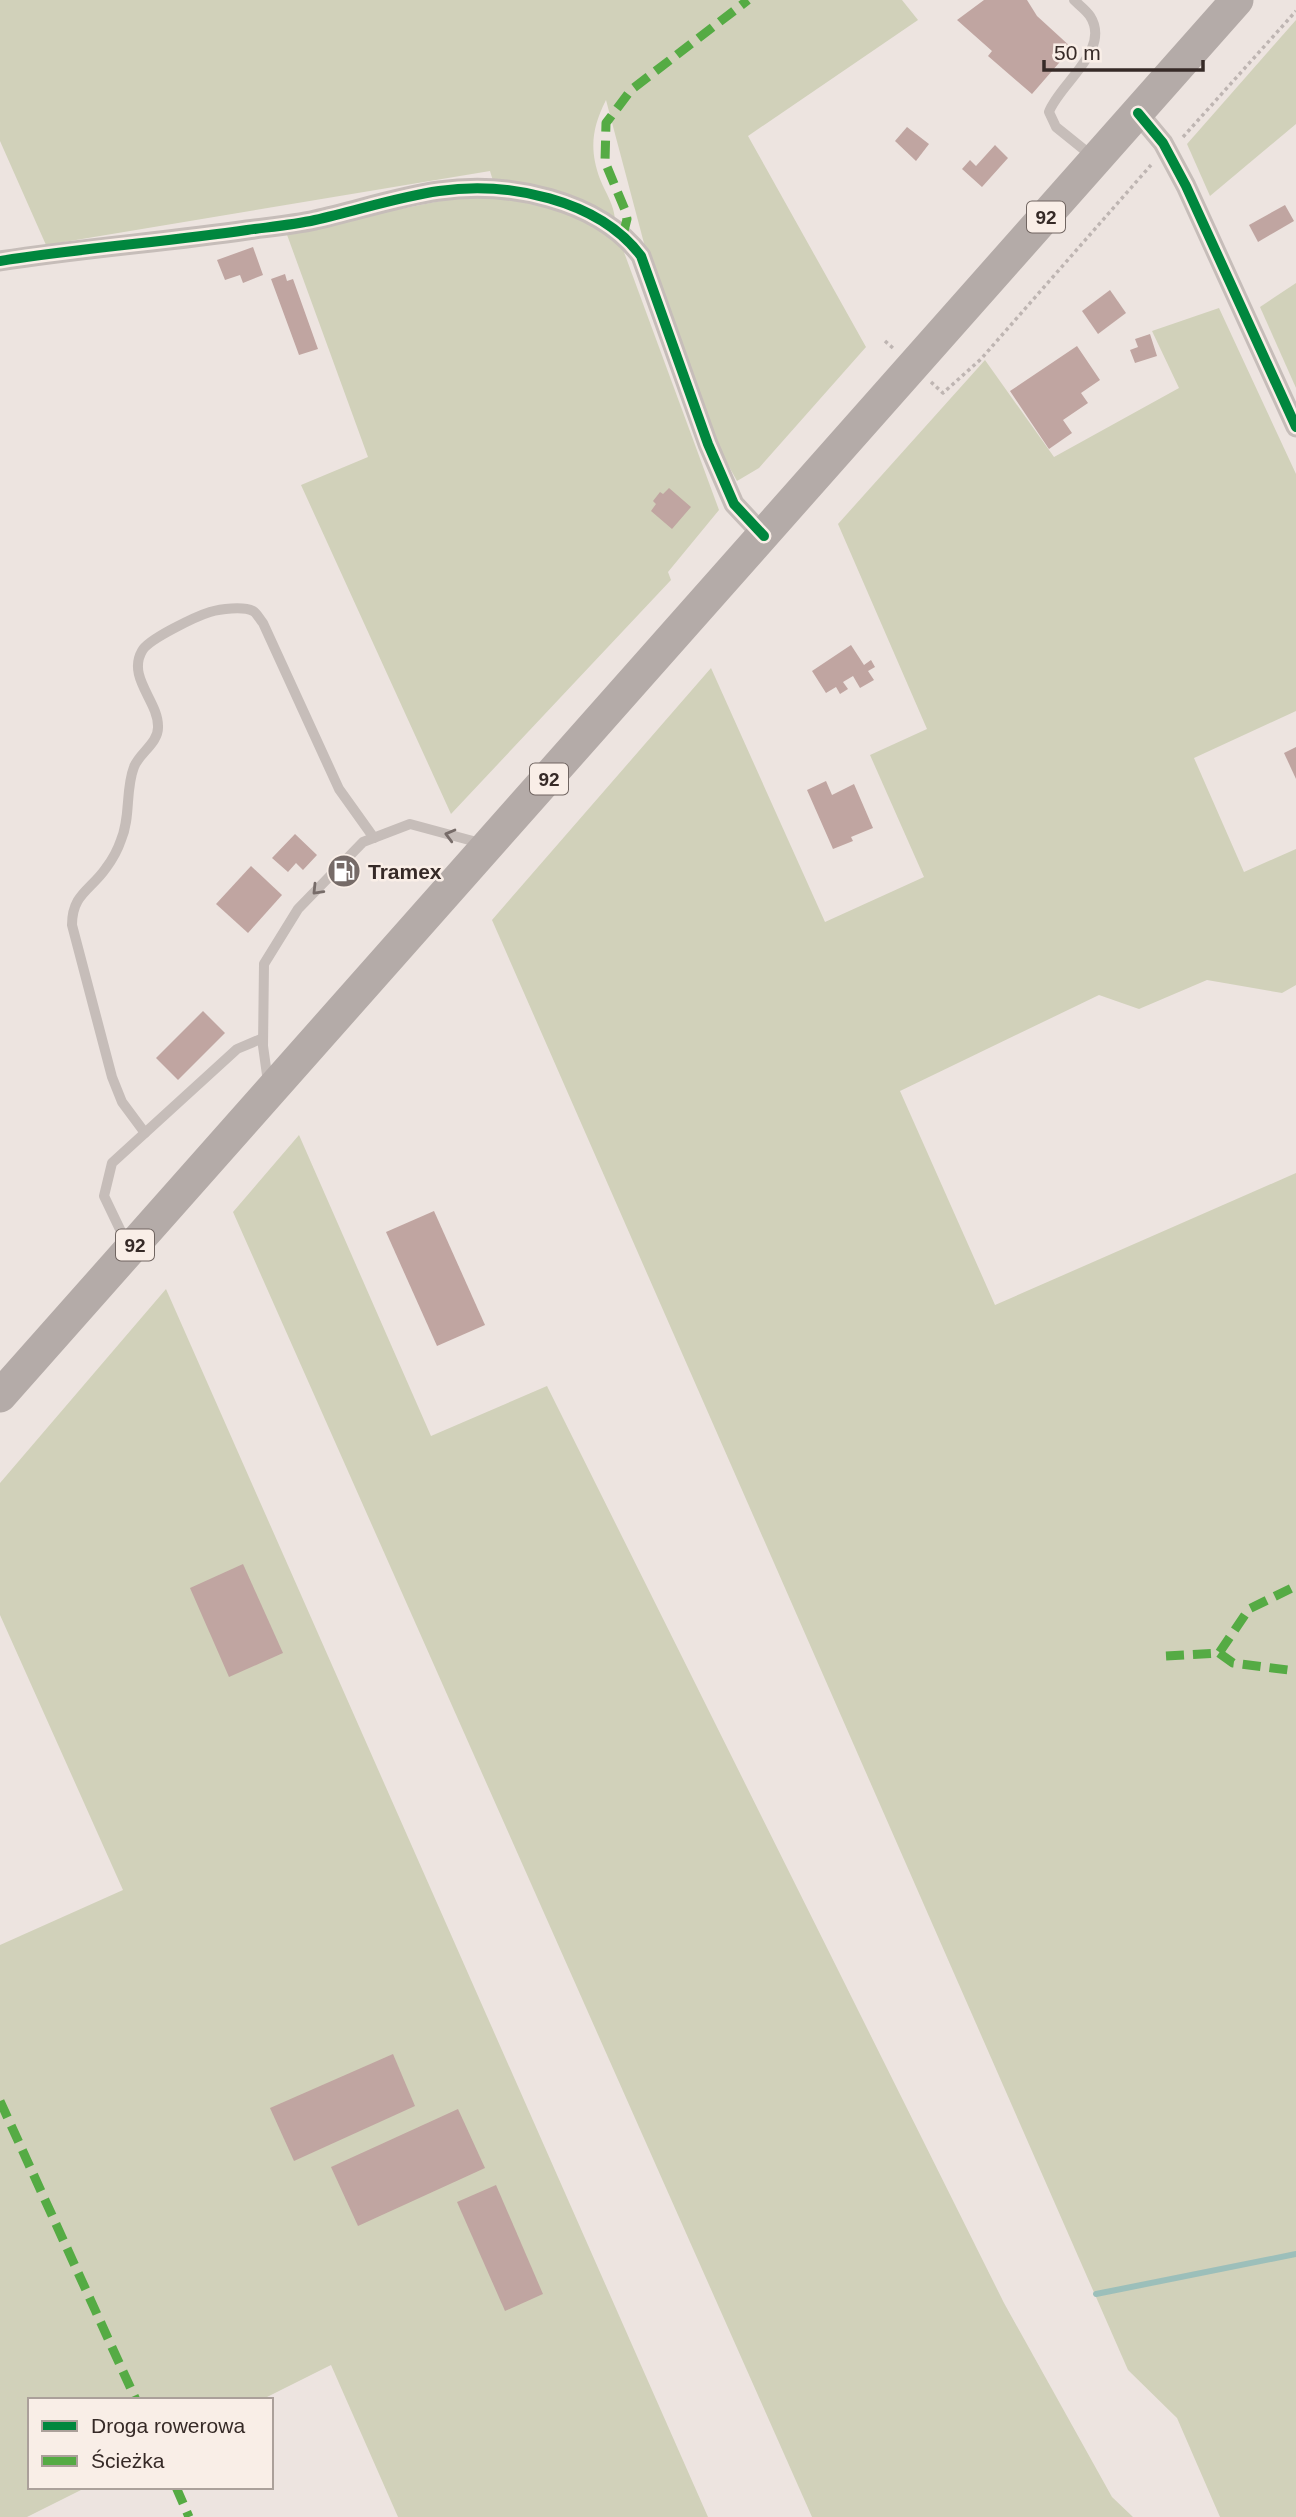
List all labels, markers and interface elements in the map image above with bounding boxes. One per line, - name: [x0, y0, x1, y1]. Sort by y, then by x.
- scale bar: [1044, 28, 1203, 72]
- text: 50 m: [1054, 41, 1101, 64]
- road number: 92: [1027, 202, 1065, 232]
- road number: 92: [530, 764, 568, 794]
- one-way arrow: [444, 828, 456, 843]
- fuel station icon: Tramex: [325, 852, 363, 890]
- place label: Tramex: [368, 860, 442, 883]
- one-way arrow: [312, 882, 325, 895]
- road number: 92: [116, 1230, 154, 1260]
- legend: [28, 2398, 273, 2489]
- text: Droga rowerowa: [91, 2414, 245, 2437]
- text: Ścieżka: [91, 2449, 165, 2472]

